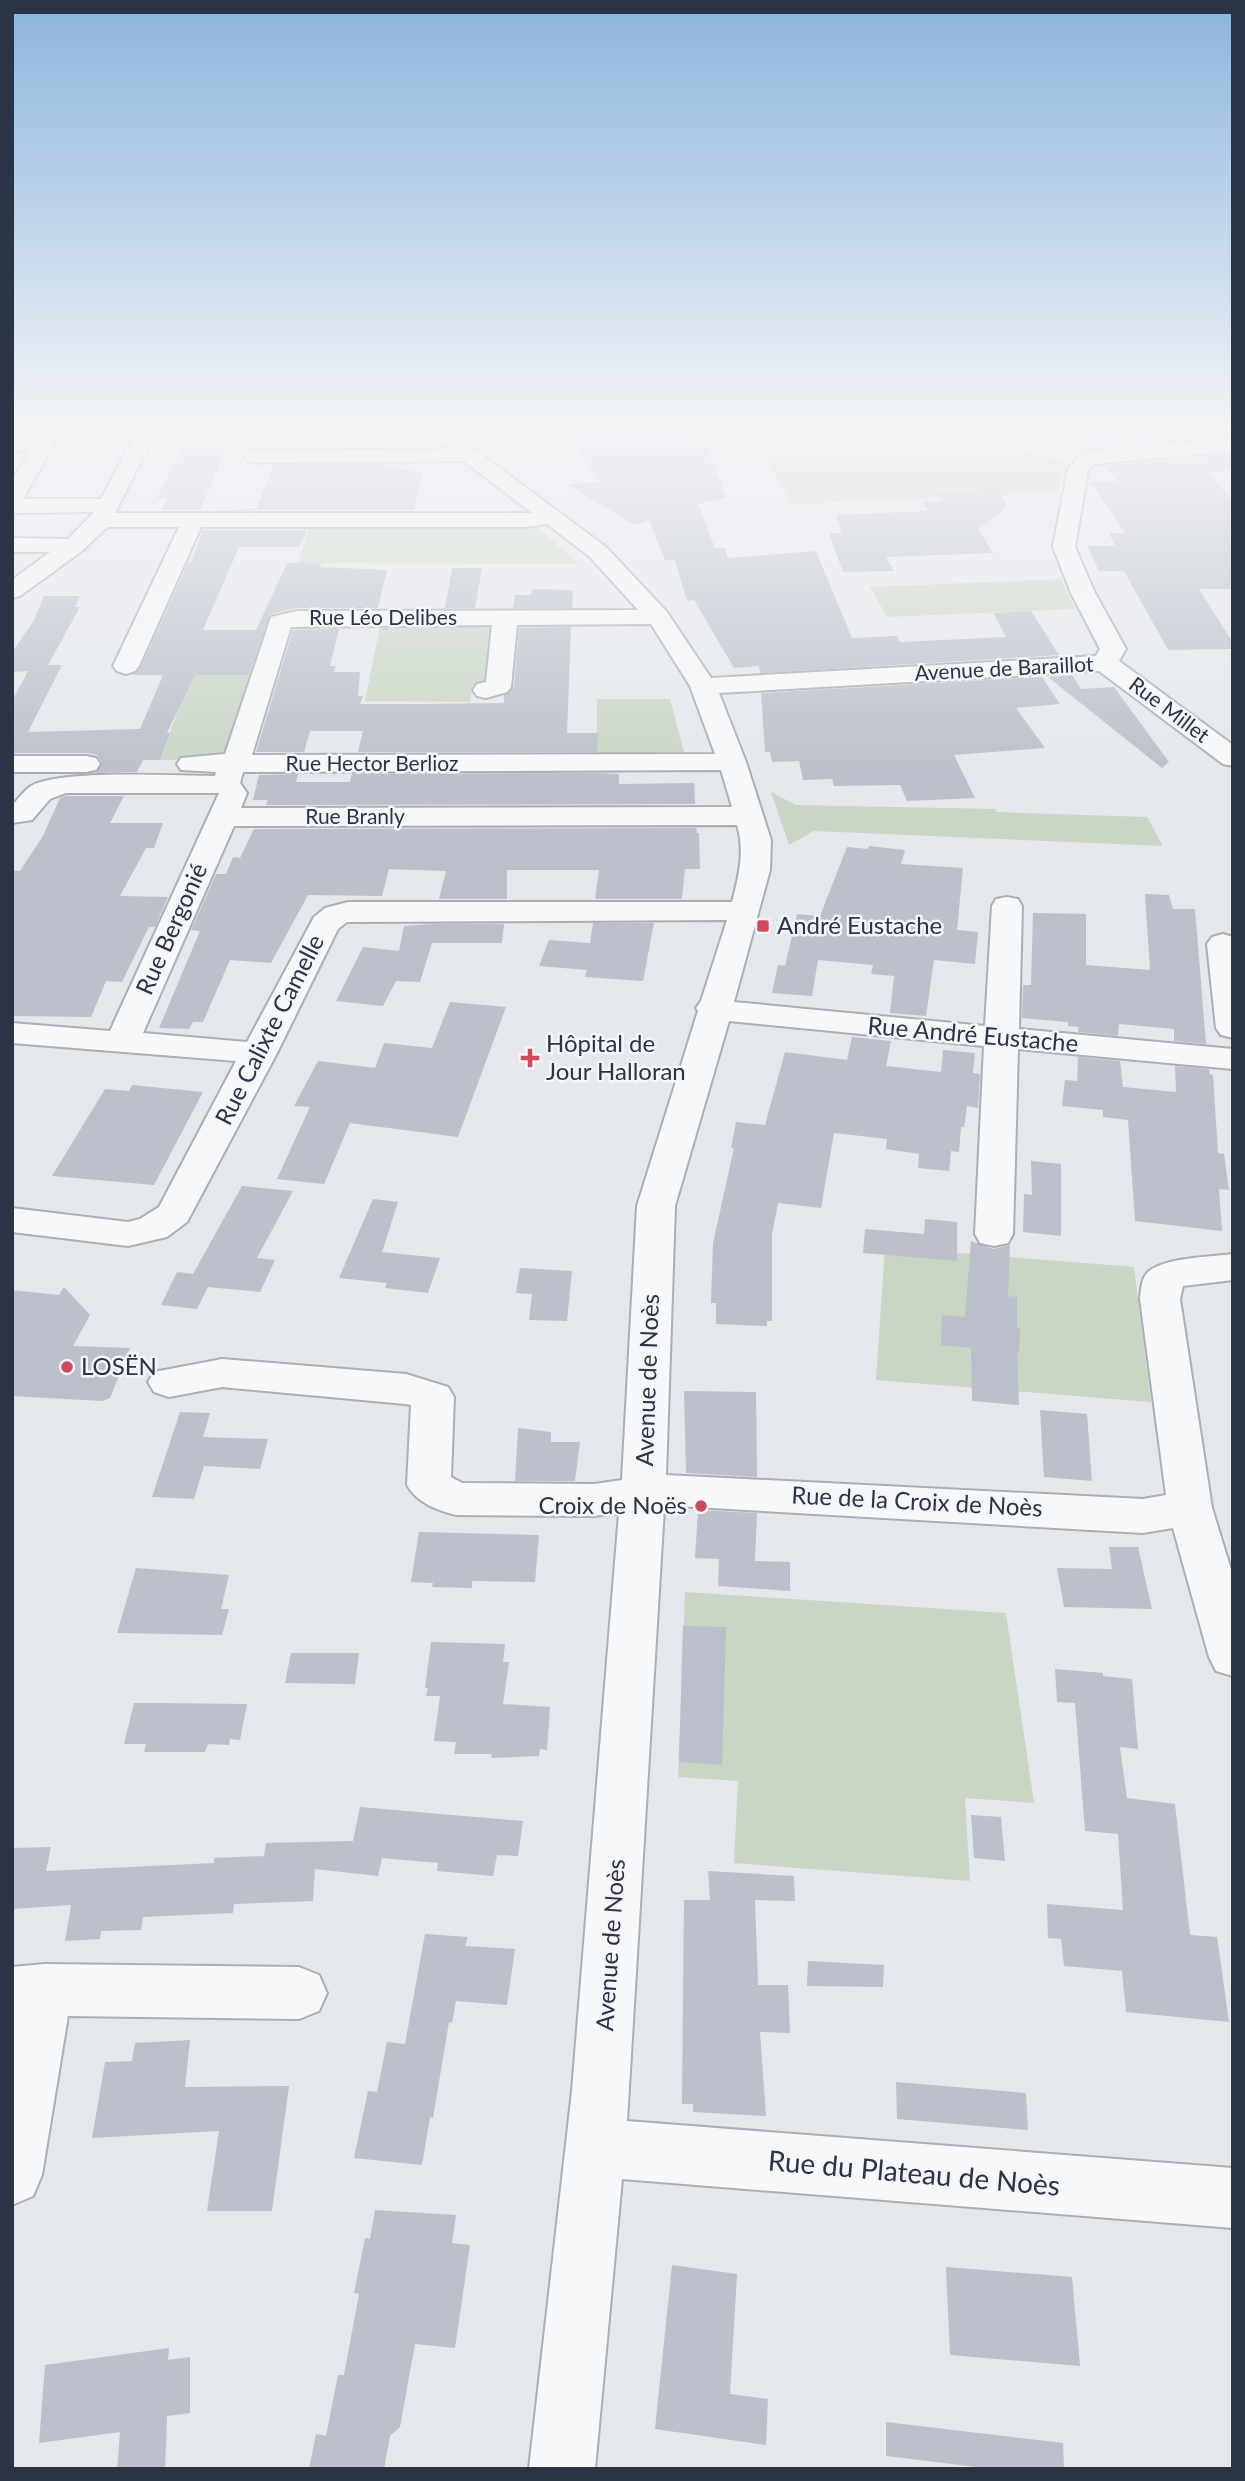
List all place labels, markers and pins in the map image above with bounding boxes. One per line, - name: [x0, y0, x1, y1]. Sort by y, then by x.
- place label: André Eustache: [777, 910, 942, 939]
- marker: André Eustache: [755, 918, 771, 934]
- place label: Hôpital de Jour Halloran: [546, 1028, 686, 1085]
- marker: Hôpital de Jour Halloran: [520, 1048, 540, 1068]
- place label: LOSËN: [81, 1351, 157, 1380]
- marker: LOSËN: [59, 1359, 75, 1375]
- place label: Croix de Noës: [538, 1490, 687, 1519]
- marker: Croix de Noës: [693, 1498, 709, 1514]

